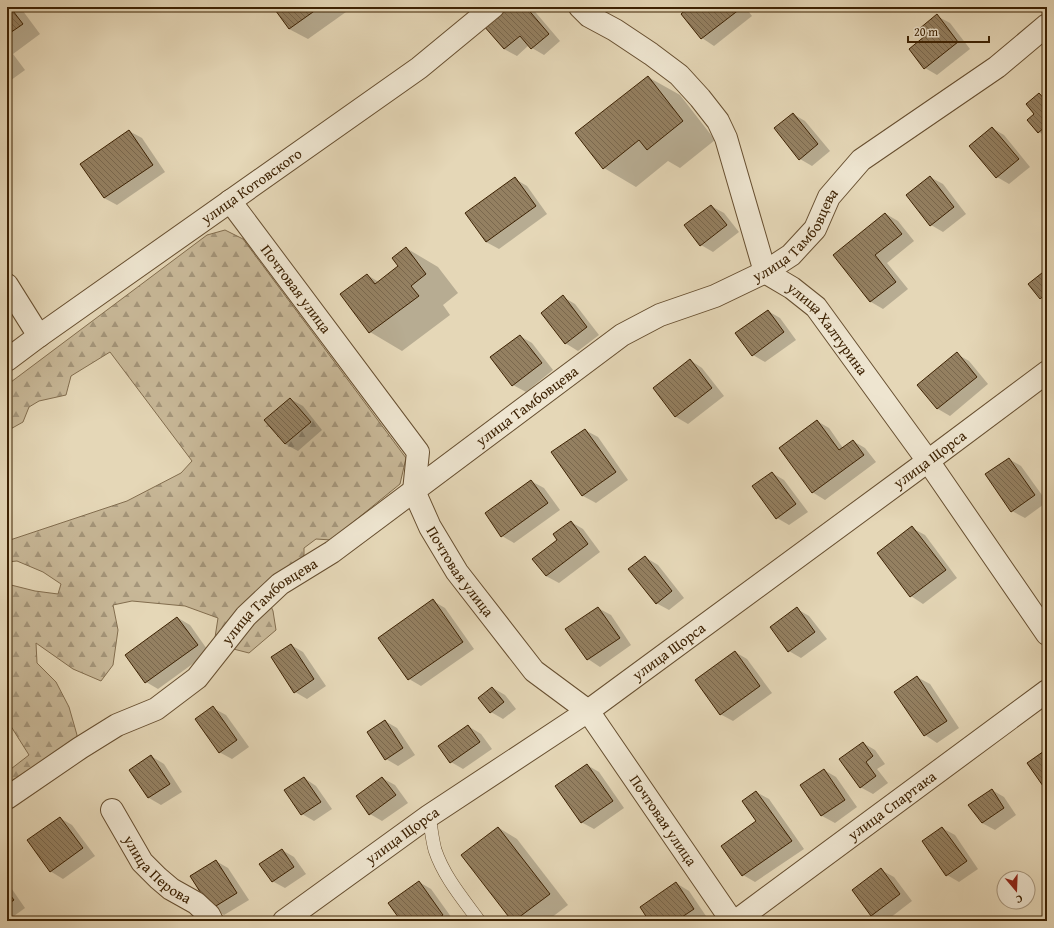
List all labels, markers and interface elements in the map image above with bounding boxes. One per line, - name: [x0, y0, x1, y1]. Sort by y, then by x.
- scale bar: [908, 18, 989, 44]
- text: 20 m: [914, 23, 938, 40]
- street label: улица Котовского: [196, 143, 306, 229]
- street label: улица Тамбовцева: [748, 182, 843, 287]
- street label: Почтовая улица: [256, 240, 337, 338]
- street label: улица Халтурина: [782, 276, 874, 380]
- street label: улица Тамбовцева: [470, 360, 583, 451]
- street label: улица Щорса: [888, 424, 971, 494]
- street label: Почтовая улица: [422, 522, 500, 622]
- street label: улица Тамбовцева: [216, 552, 322, 650]
- street label: улица Щорса: [627, 617, 710, 686]
- street label: улица Спартака: [842, 765, 941, 846]
- street label: Почтовая улица: [625, 770, 703, 871]
- street label: улица Щорса: [360, 801, 444, 869]
- street label: улица Перова: [118, 830, 196, 909]
- north arrow: [996, 870, 1036, 910]
- text: С: [1014, 891, 1025, 908]

